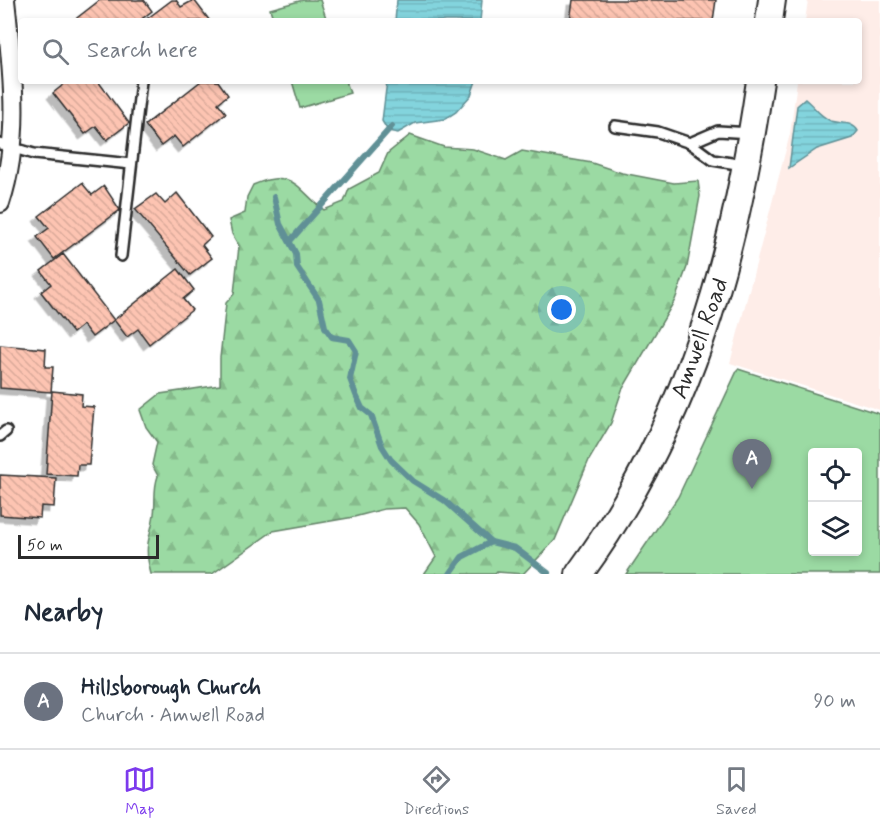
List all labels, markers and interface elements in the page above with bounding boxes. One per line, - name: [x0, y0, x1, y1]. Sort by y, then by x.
- search box: [18, 18, 862, 84]
- icon: search: [39, 35, 72, 68]
- text: Search here: [87, 37, 198, 65]
- street label: Amwell Road: [664, 274, 737, 403]
- your location: [547, 295, 576, 324]
- pin: A: [732, 440, 771, 489]
- map controls: [808, 448, 862, 556]
- button: locate: [808, 448, 862, 502]
- button: layers: [808, 502, 862, 556]
- scale bar: [18, 532, 159, 560]
- text: 50 m: [27, 535, 63, 556]
- text: Nearby: [24, 596, 103, 630]
- text: Hillsborough Church: [81, 674, 261, 702]
- text: A: [37, 688, 50, 715]
- text: 90 m: [813, 688, 856, 715]
- text: Church · Amwell Road: [81, 702, 265, 729]
- tab: Map: [123, 763, 156, 820]
- tab: Directions: [403, 763, 469, 820]
- tab: Saved: [716, 763, 757, 820]

